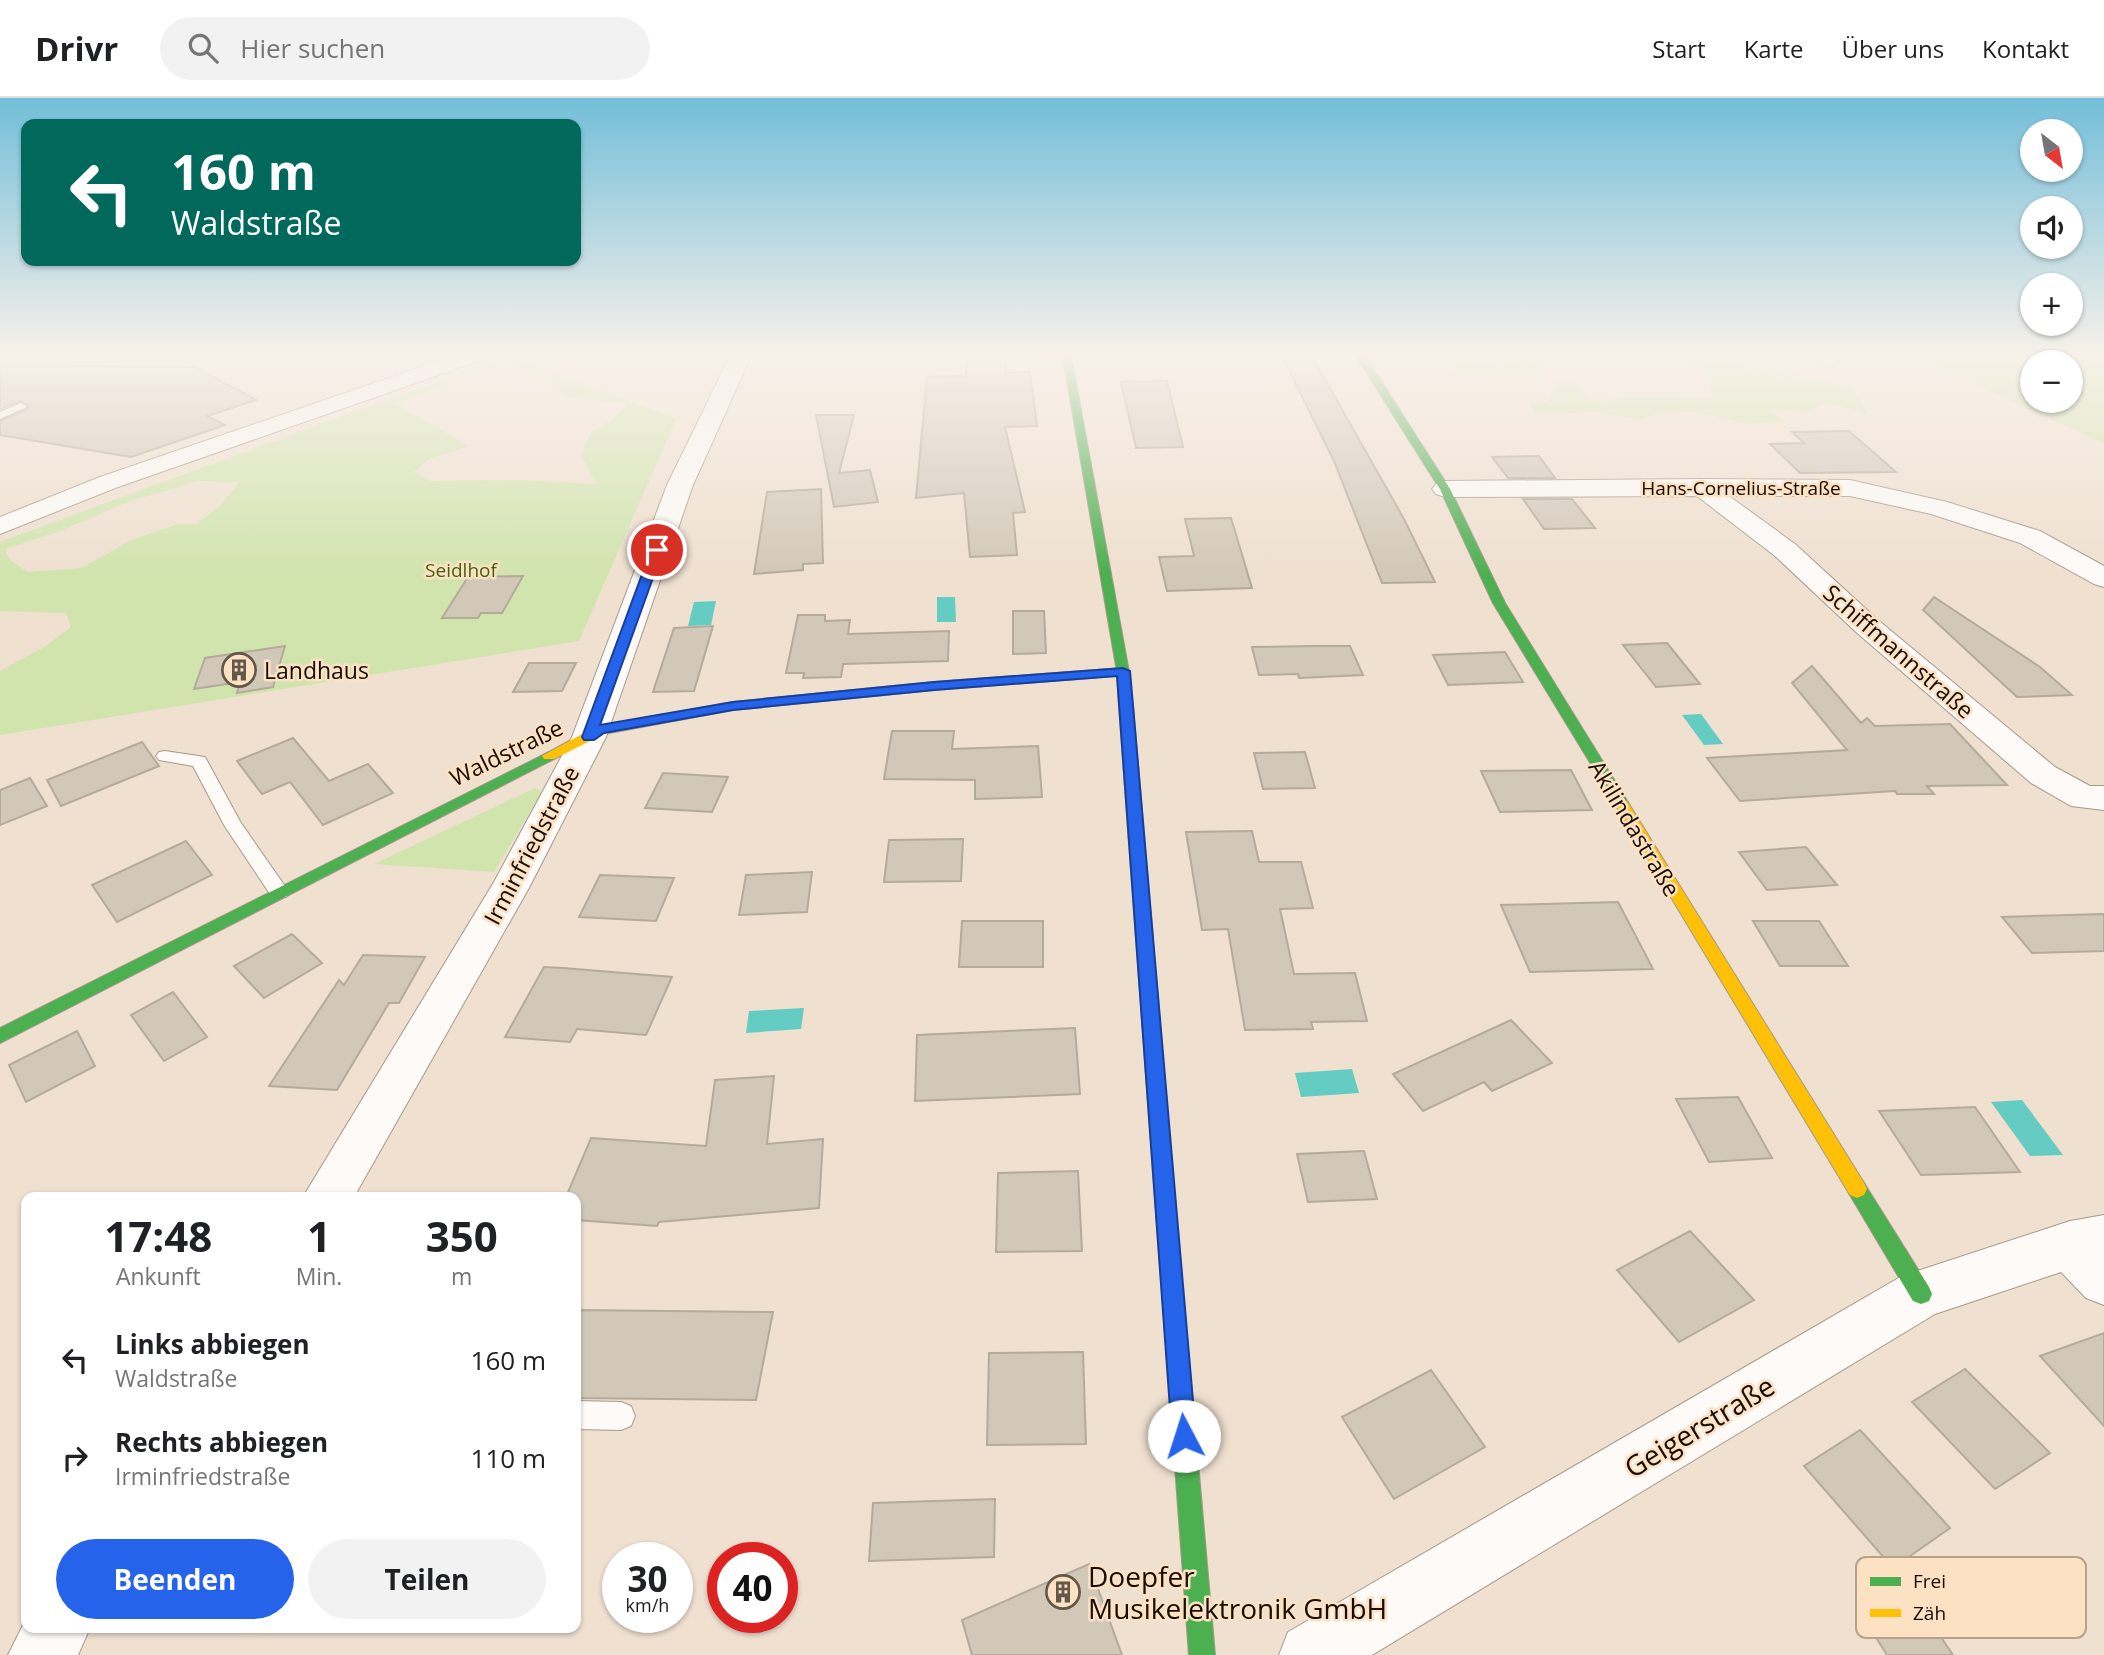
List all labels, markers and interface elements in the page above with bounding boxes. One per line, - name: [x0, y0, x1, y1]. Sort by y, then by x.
- search box: [160, 17, 650, 80]
- text: Drivr: [35, 26, 118, 71]
- icon: search: [184, 29, 222, 67]
- text: Hier suchen: [240, 30, 385, 66]
- text: Start: [1652, 32, 1706, 65]
- text: Karte: [1744, 32, 1804, 65]
- text: Über uns: [1842, 32, 1944, 65]
- text: Kontakt: [1982, 32, 2069, 65]
- north arrow: [2020, 119, 2082, 182]
- map controls: [2020, 119, 2083, 413]
- text: 160 m: [171, 138, 316, 204]
- icon: left: [56, 147, 147, 238]
- button: sound: [2020, 196, 2083, 259]
- text: Waldstraße: [171, 201, 341, 244]
- button: +: [2020, 273, 2083, 336]
- button: −: [2020, 350, 2083, 413]
- street label: Hans-Cornelius-Straße: [1641, 475, 1841, 501]
- pin: [627, 520, 687, 580]
- icon: arrive: [638, 531, 676, 569]
- park label: Seidlhof: [425, 557, 498, 583]
- street label: Schiffmannstraße: [1817, 577, 1981, 725]
- building icon: Landhaus: [220, 651, 258, 689]
- place label: Landhaus: [264, 654, 369, 686]
- street label: Waldstraße: [444, 711, 568, 793]
- street label: Akilindastraße: [1582, 754, 1688, 902]
- street label: Irminfriedstraße: [476, 760, 586, 930]
- text: 17:48: [104, 1207, 212, 1264]
- text: 1: [307, 1207, 331, 1264]
- text: 350: [426, 1207, 498, 1264]
- text: Ankunft: [116, 1260, 201, 1292]
- text: Min.: [296, 1260, 342, 1292]
- text: m: [451, 1260, 472, 1292]
- text: Links abbiegen: [115, 1326, 310, 1362]
- icon: left: [56, 1341, 94, 1379]
- text: 160 m: [471, 1342, 546, 1378]
- text: Waldstraße: [115, 1362, 237, 1394]
- street label: Geigerstraße: [1617, 1366, 1781, 1486]
- position arrow: [1147, 1399, 1221, 1473]
- text: Rechts abbiegen: [115, 1424, 328, 1460]
- icon: right: [56, 1439, 94, 1477]
- text: 110 m: [471, 1440, 546, 1476]
- text: Irminfriedstraße: [115, 1460, 291, 1492]
- button: Beenden: [56, 1539, 294, 1619]
- button: Teilen: [308, 1539, 546, 1619]
- speed limit sign: 40: [707, 1542, 798, 1633]
- text: 30: [627, 1555, 668, 1602]
- place label: Doepfer Musikelektronik GmbH: [1088, 1557, 1387, 1627]
- legend: [1856, 1557, 2086, 1638]
- text: Frei: [1913, 1568, 1946, 1594]
- building icon: Doepfer Musikelektronik GmbH: [1044, 1573, 1082, 1611]
- text: km/h: [626, 1593, 669, 1617]
- text: Zäh: [1913, 1600, 1946, 1626]

